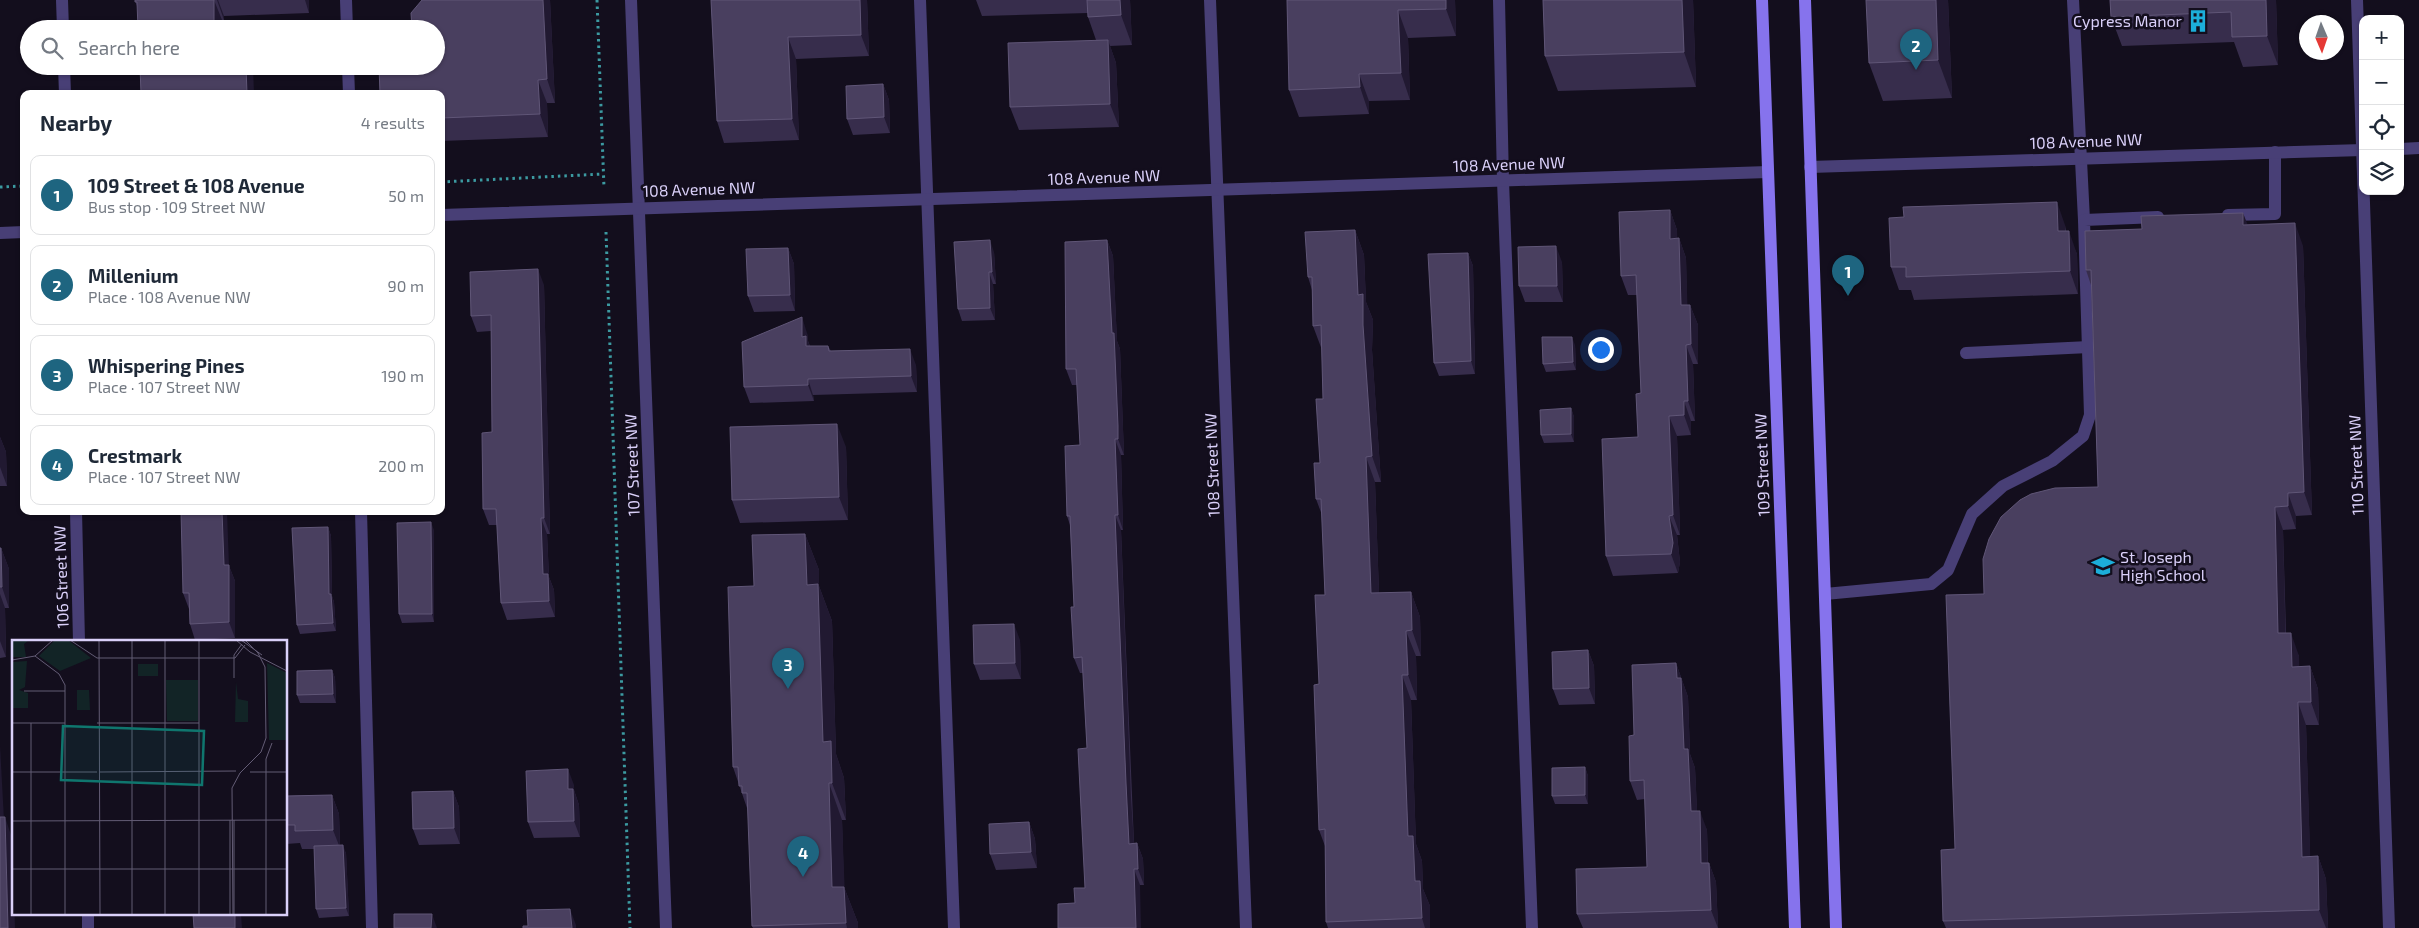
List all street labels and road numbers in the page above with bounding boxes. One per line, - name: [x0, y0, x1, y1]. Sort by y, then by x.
- street label: 108 Avenue NW: [2029, 129, 2143, 152]
- street label: 108 Avenue NW: [1452, 152, 1566, 175]
- street label: 108 Avenue NW: [1047, 165, 1161, 188]
- street label: 108 Avenue NW: [642, 177, 756, 200]
- street label: 108 Street NW: [1200, 413, 1223, 517]
- street label: 109 Street NW: [1750, 413, 1773, 517]
- street label: 107 Street NW: [620, 414, 643, 516]
- street label: 110 Street NW: [2344, 414, 2367, 516]
- street label: 106 Street NW: [49, 525, 72, 629]

